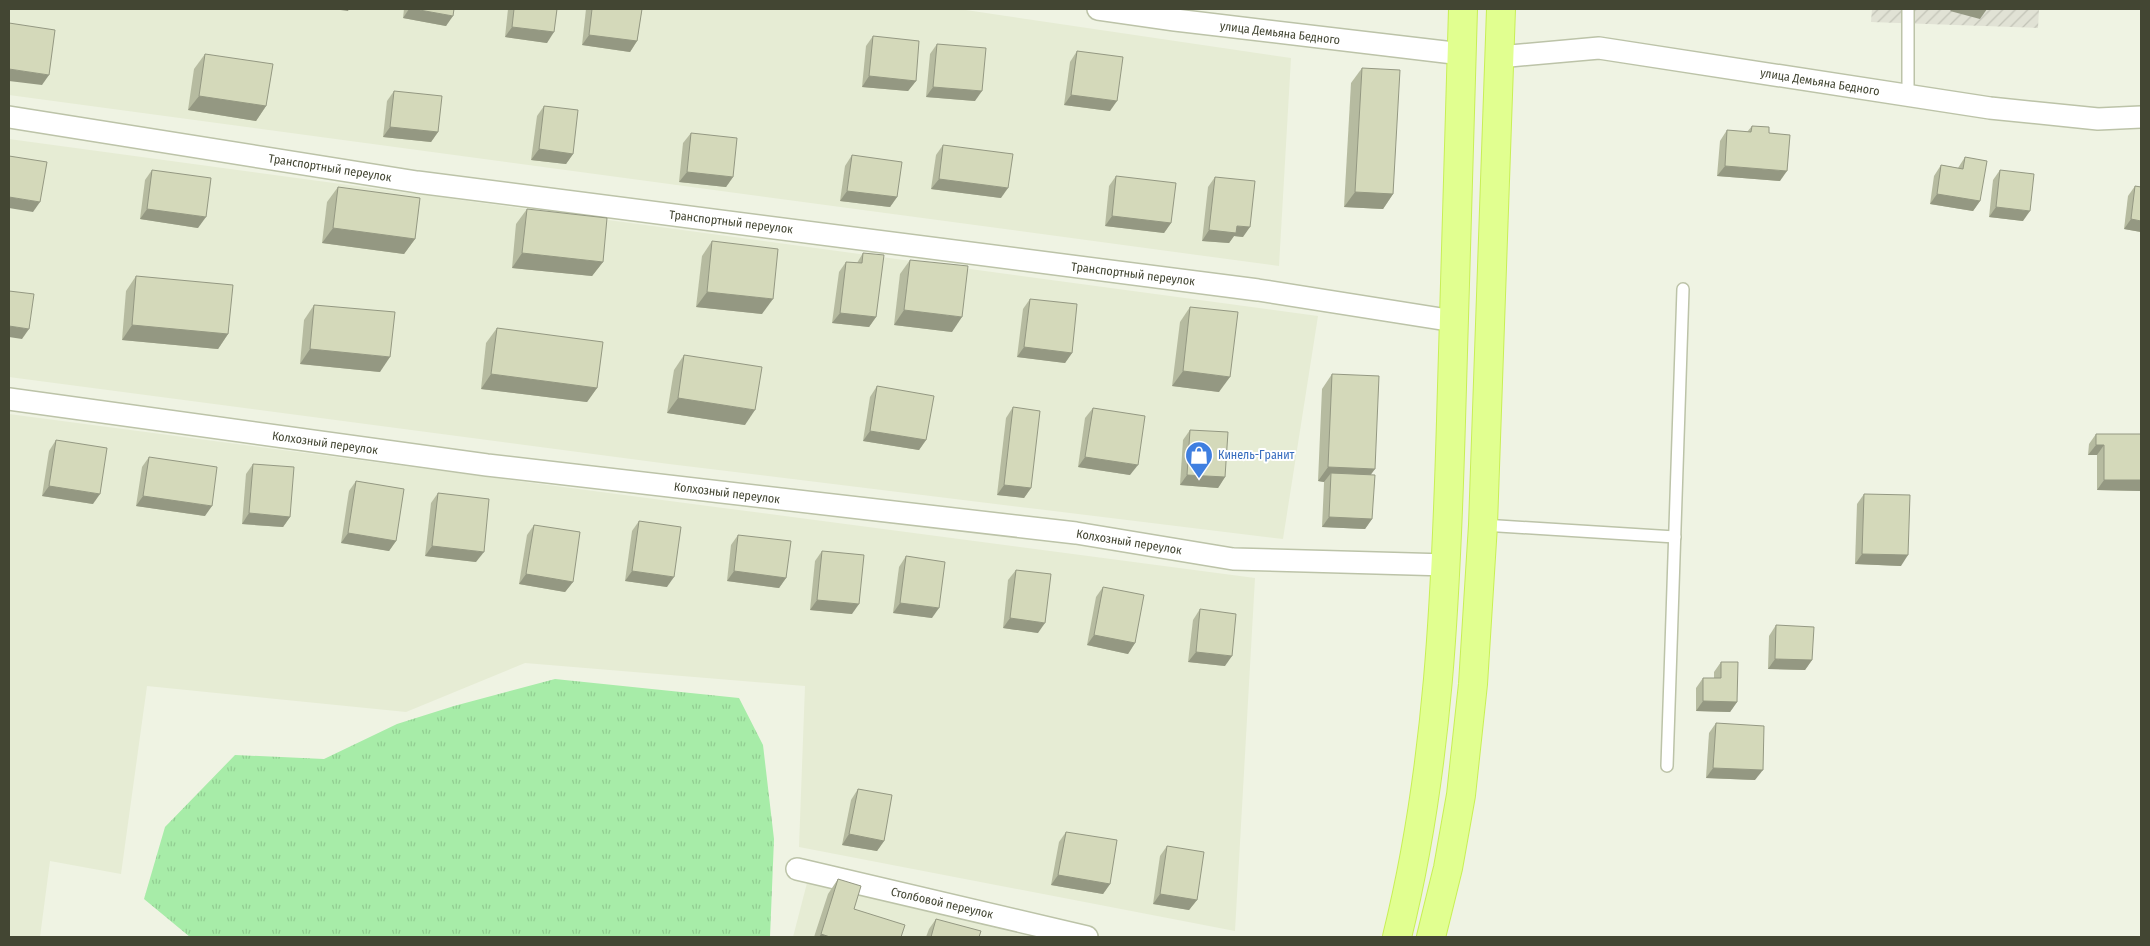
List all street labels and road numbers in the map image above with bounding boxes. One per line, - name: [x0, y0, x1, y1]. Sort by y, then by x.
- street label: улица Демьяна Бедного: [1219, 19, 1341, 47]
- street label: улица Демьяна Бедного: [1759, 66, 1881, 98]
- street label: Транспортный переулок: [267, 151, 393, 185]
- street label: Транспортный переулок: [668, 207, 794, 237]
- street label: Транспортный переулок: [1070, 259, 1196, 289]
- street label: Колхозный переулок: [271, 429, 379, 457]
- street label: Колхозный переулок: [673, 480, 781, 506]
- street label: Колхозный переулок: [1075, 527, 1183, 557]
- street label: Столбовой переулок: [890, 884, 995, 922]

